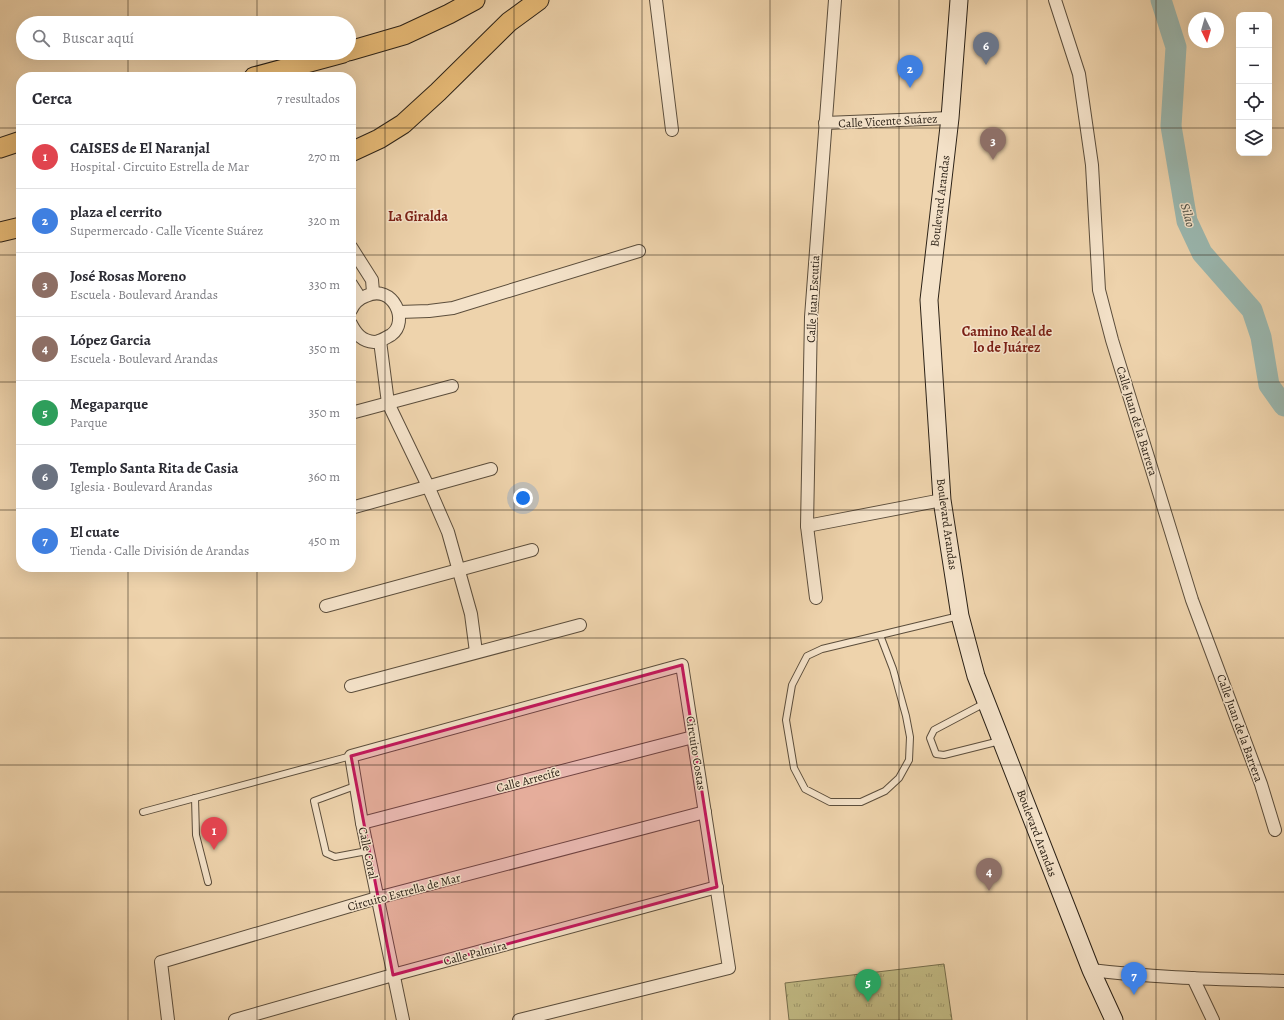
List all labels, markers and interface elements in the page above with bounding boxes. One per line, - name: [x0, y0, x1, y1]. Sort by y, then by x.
- north arrow: [1188, 12, 1224, 48]
- map controls: [1236, 12, 1272, 156]
- button: +: [1236, 12, 1272, 48]
- search box: [16, 16, 356, 60]
- icon: search: [30, 27, 52, 49]
- text: Buscar aquí: [62, 28, 134, 48]
- pin: 6: [973, 32, 999, 65]
- button: −: [1236, 48, 1272, 84]
- pin: 2: [897, 55, 923, 88]
- button: locate: [1236, 84, 1272, 120]
- text: Cerca: [32, 87, 72, 110]
- text: 7 resultados: [277, 90, 340, 107]
- street label: Calle Vicente Suárez: [838, 110, 938, 132]
- button: layers: [1236, 120, 1272, 156]
- pin: 3: [980, 127, 1006, 160]
- text: CAISES de El Naranjal: [70, 138, 210, 158]
- text: 1: [43, 148, 47, 165]
- text: 270 m: [308, 148, 340, 165]
- street label: Boulevard Arandas: [926, 154, 954, 248]
- text: Hospital · Circuito Estrella de Mar: [70, 158, 249, 175]
- water label: Silao: [1177, 201, 1199, 229]
- text: plaza el cerrito: [70, 202, 162, 222]
- district label: La Giralda: [388, 207, 448, 226]
- text: 2: [42, 212, 48, 229]
- text: 320 m: [308, 212, 340, 229]
- text: Supermercado · Calle Vicente Suárez: [70, 222, 263, 239]
- street label: Calle Juan Escutia: [803, 254, 823, 343]
- text: José Rosas Moreno: [70, 266, 186, 286]
- text: 3: [42, 276, 48, 293]
- text: 330 m: [309, 276, 340, 293]
- text: Escuela · Boulevard Arandas: [70, 286, 218, 303]
- district label: Camino Real de lo de Juárez: [962, 322, 1053, 357]
- text: López Garcia: [70, 330, 151, 350]
- text: 4: [42, 340, 48, 357]
- text: 350 m: [309, 340, 340, 357]
- text: Escuela · Boulevard Arandas: [70, 350, 218, 367]
- street label: Calle Juan de la Barrera: [1113, 364, 1161, 478]
- text: Megaparque: [70, 394, 148, 414]
- text: 5: [42, 404, 48, 421]
- text: 350 m: [309, 404, 340, 421]
- text: Parque: [70, 414, 107, 431]
- text: Templo Santa Rita de Casia: [70, 458, 239, 478]
- text: 6: [42, 468, 48, 485]
- text: 360 m: [308, 468, 340, 485]
- street label: Boulevard Arandas: [933, 477, 961, 571]
- text: Iglesia · Boulevard Arandas: [70, 478, 212, 495]
- your location: [513, 488, 533, 508]
- text: El cuate: [70, 522, 119, 542]
- text: 7: [42, 532, 48, 549]
- text: 450 m: [308, 532, 340, 549]
- text: Tienda · Calle División de Arandas: [70, 542, 249, 559]
- street label: Calle Juan de la Barrera: [1213, 672, 1267, 785]
- street label: Circuito Costas: [682, 715, 710, 791]
- street label: Calle Arrecife: [494, 764, 562, 796]
- street label: Boulevard Arandas: [1013, 787, 1061, 879]
- pin: 1: [201, 817, 227, 850]
- street label: Calle Coral: [355, 825, 381, 881]
- pin: 4: [976, 858, 1002, 891]
- street label: Circuito Estrella de Mar: [346, 869, 463, 915]
- street label: Calle Palmira: [442, 937, 509, 969]
- pin: 7: [1121, 962, 1147, 995]
- pin: 5: [855, 969, 881, 1002]

